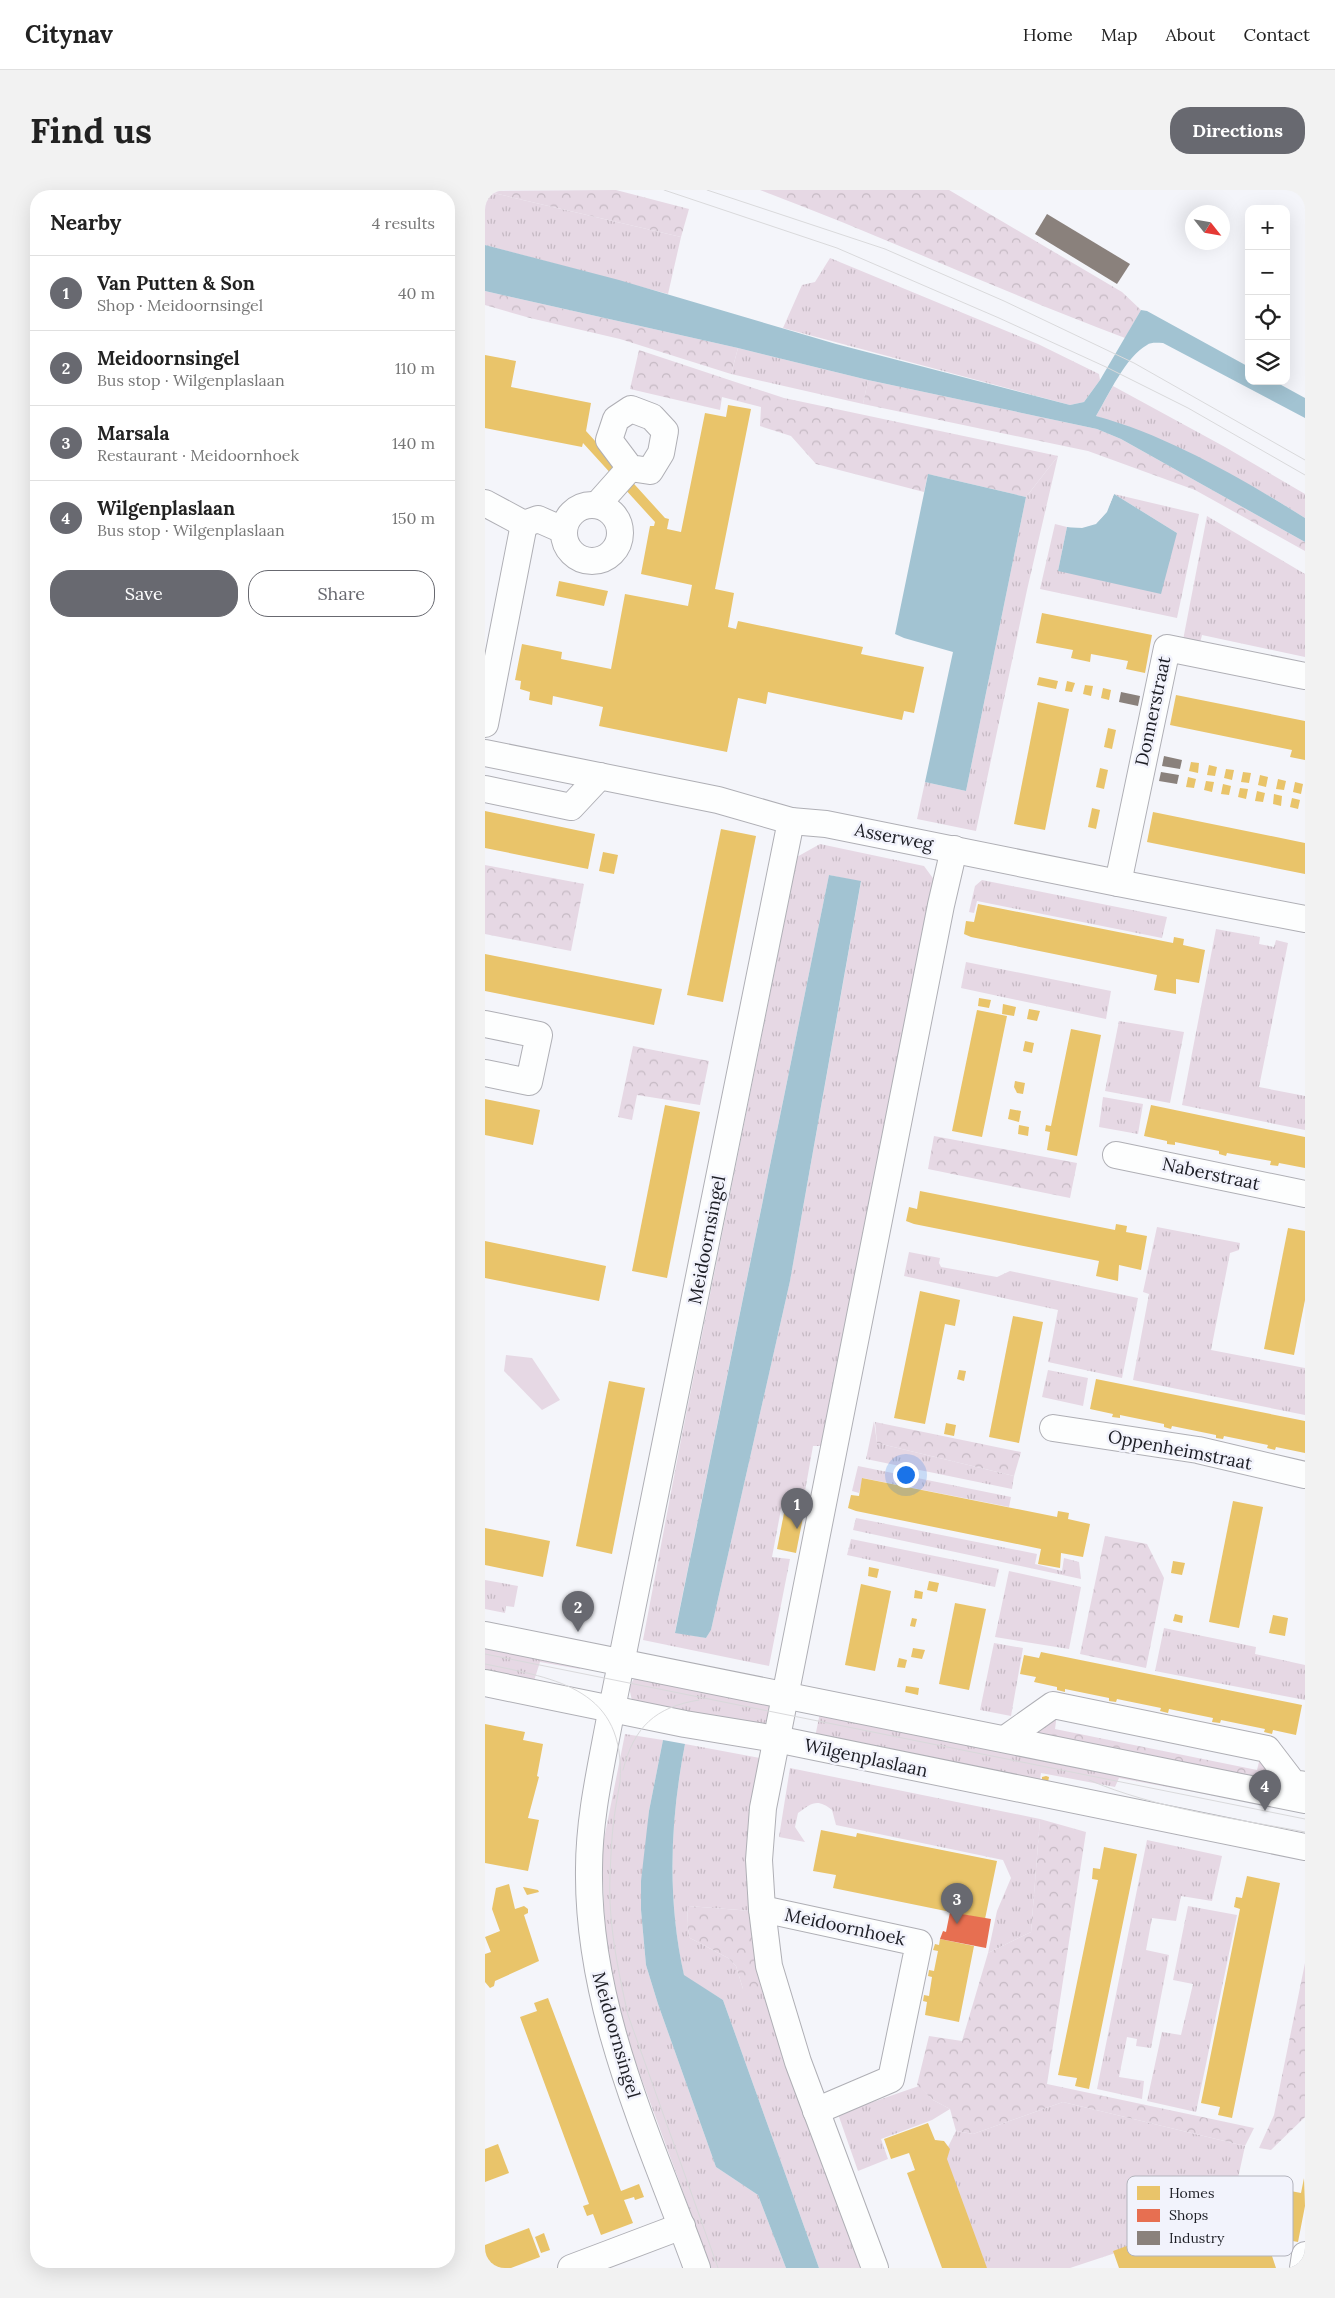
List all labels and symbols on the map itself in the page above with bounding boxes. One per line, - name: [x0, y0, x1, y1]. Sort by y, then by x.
- north arrow: [1185, 205, 1230, 250]
- street label: Donnerstraat: [1130, 654, 1175, 768]
- street label: Asserweg: [852, 817, 936, 856]
- street label: Naberstraat: [1160, 1152, 1262, 1195]
- street label: Meidoornsingel: [683, 1174, 730, 1306]
- street label: Oppenheimstraat: [1106, 1424, 1254, 1475]
- your location: [893, 1462, 919, 1488]
- pin: 1: [781, 1488, 813, 1529]
- pin: 2: [562, 1591, 594, 1632]
- street label: Wilgenplaslaan: [802, 1733, 930, 1782]
- pin: 4: [1249, 1770, 1281, 1811]
- pin: 3: [941, 1883, 973, 1924]
- street label: Meidoornhoek: [783, 1903, 908, 1951]
- street label: Meidoornsingel: [587, 1969, 646, 2101]
- legend: [1127, 2176, 1293, 2256]
- text: Homes: [1169, 2184, 1214, 2202]
- text: Shops: [1169, 2206, 1208, 2224]
- text: Industry: [1169, 2229, 1225, 2247]

